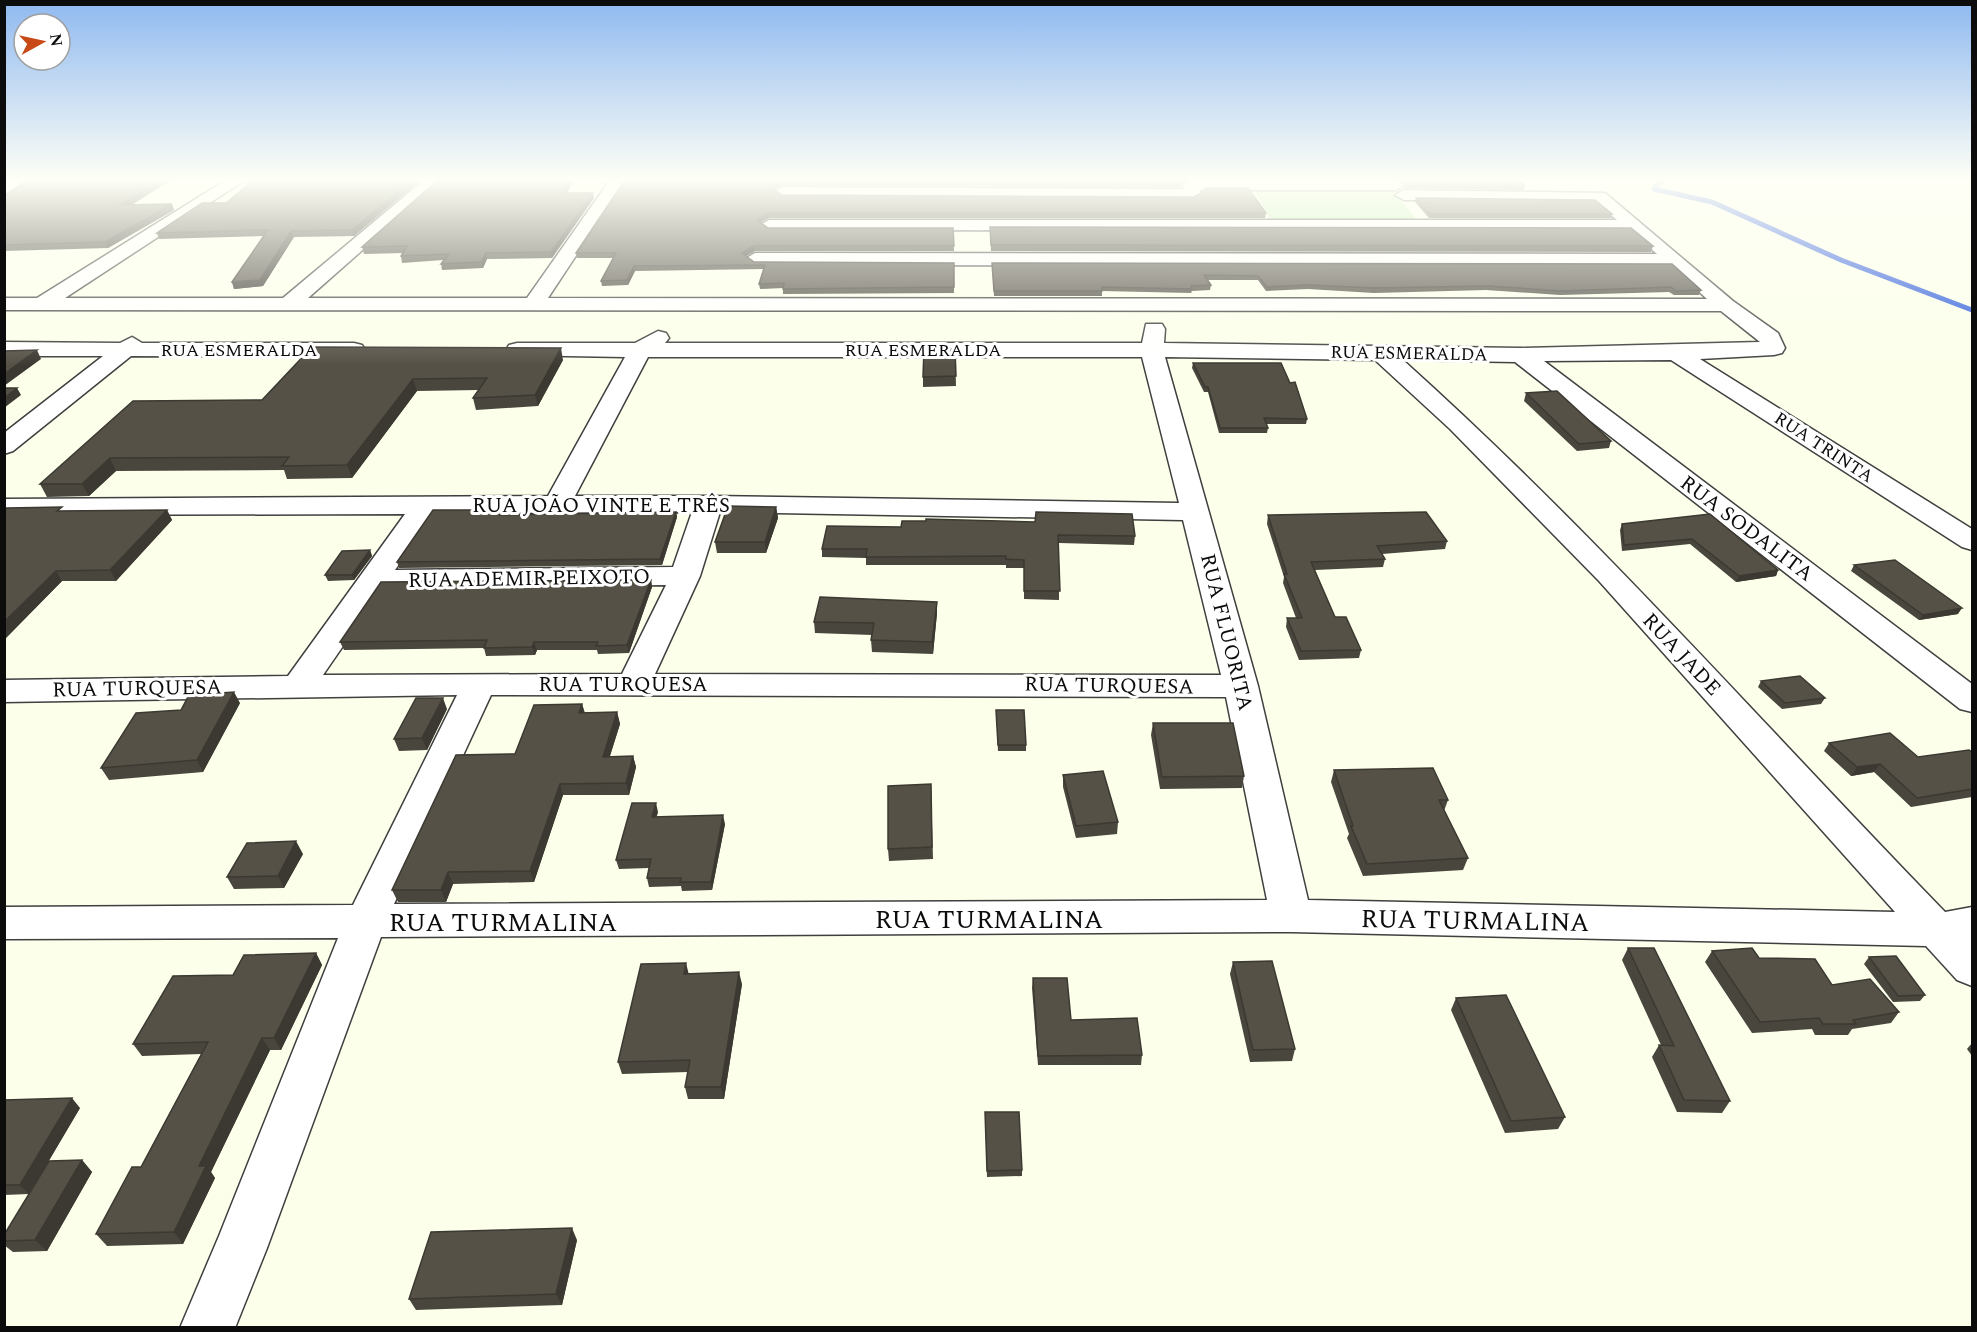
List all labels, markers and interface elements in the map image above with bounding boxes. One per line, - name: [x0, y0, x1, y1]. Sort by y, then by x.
- north arrow: [12, 12, 72, 72]
- text: N: [43, 32, 69, 48]
- street label: RUA ESMERALDA: [160, 337, 318, 364]
- street label: RUA ESMERALDA: [844, 337, 1002, 364]
- street label: RUA ESMERALDA: [1330, 339, 1488, 368]
- street label: RUA TRINTA: [1769, 405, 1879, 490]
- street label: RUA SODALITA: [1673, 468, 1820, 590]
- street label: RUA JOÃO VINTE E TRÊS: [472, 490, 730, 522]
- street label: RUA FLUORITA: [1191, 550, 1261, 715]
- street label: RUA ADEMIR PEIXOTO: [408, 561, 650, 597]
- street label: RUA JADE: [1634, 606, 1728, 704]
- street label: RUA TURQUESA: [538, 669, 708, 701]
- street label: RUA TURQUESA: [1024, 669, 1194, 703]
- street label: RUA TURQUESA: [52, 672, 222, 706]
- street label: RUA TURMALINA: [1360, 899, 1590, 943]
- street label: RUA TURMALINA: [875, 900, 1103, 940]
- street label: RUA TURMALINA: [389, 903, 617, 943]

